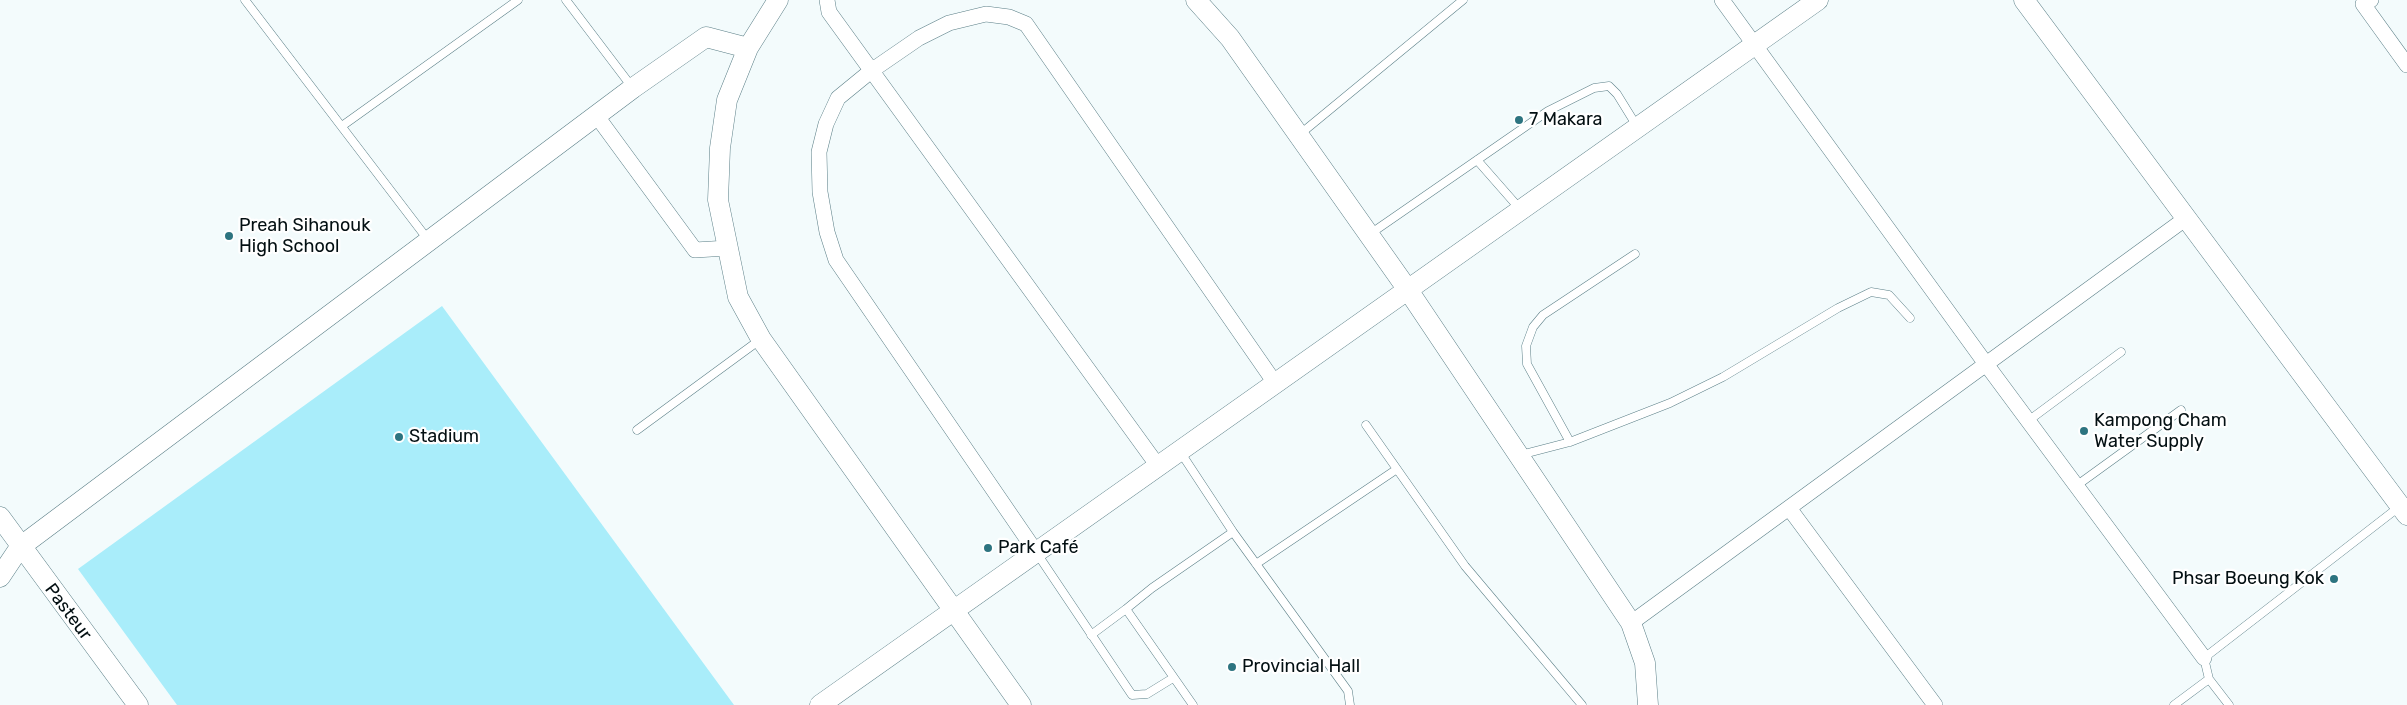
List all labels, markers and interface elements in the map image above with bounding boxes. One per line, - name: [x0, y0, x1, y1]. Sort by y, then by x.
- place label: 7 Makara: [1529, 109, 1603, 131]
- marker: 7 Makara: [1513, 114, 1525, 126]
- place label: Preah Sihanouk High School: [239, 215, 370, 258]
- marker: Preah Sihanouk High School: [223, 230, 235, 242]
- place label: Kampong Cham Water Supply: [2094, 410, 2227, 452]
- marker: Kampong Cham Water Supply: [2078, 425, 2090, 437]
- place label: Stadium: [409, 426, 479, 448]
- marker: Stadium: [393, 431, 405, 443]
- place label: Park Café: [998, 537, 1079, 559]
- marker: Park Café: [982, 542, 994, 554]
- place label: Phsar Boeung Kok: [2172, 568, 2324, 590]
- marker: Phsar Boeung Kok: [2328, 573, 2340, 585]
- street label: Pasteur: [40, 579, 96, 645]
- place label: Provincial Hall: [1242, 656, 1360, 678]
- marker: Provincial Hall: [1226, 661, 1238, 673]

